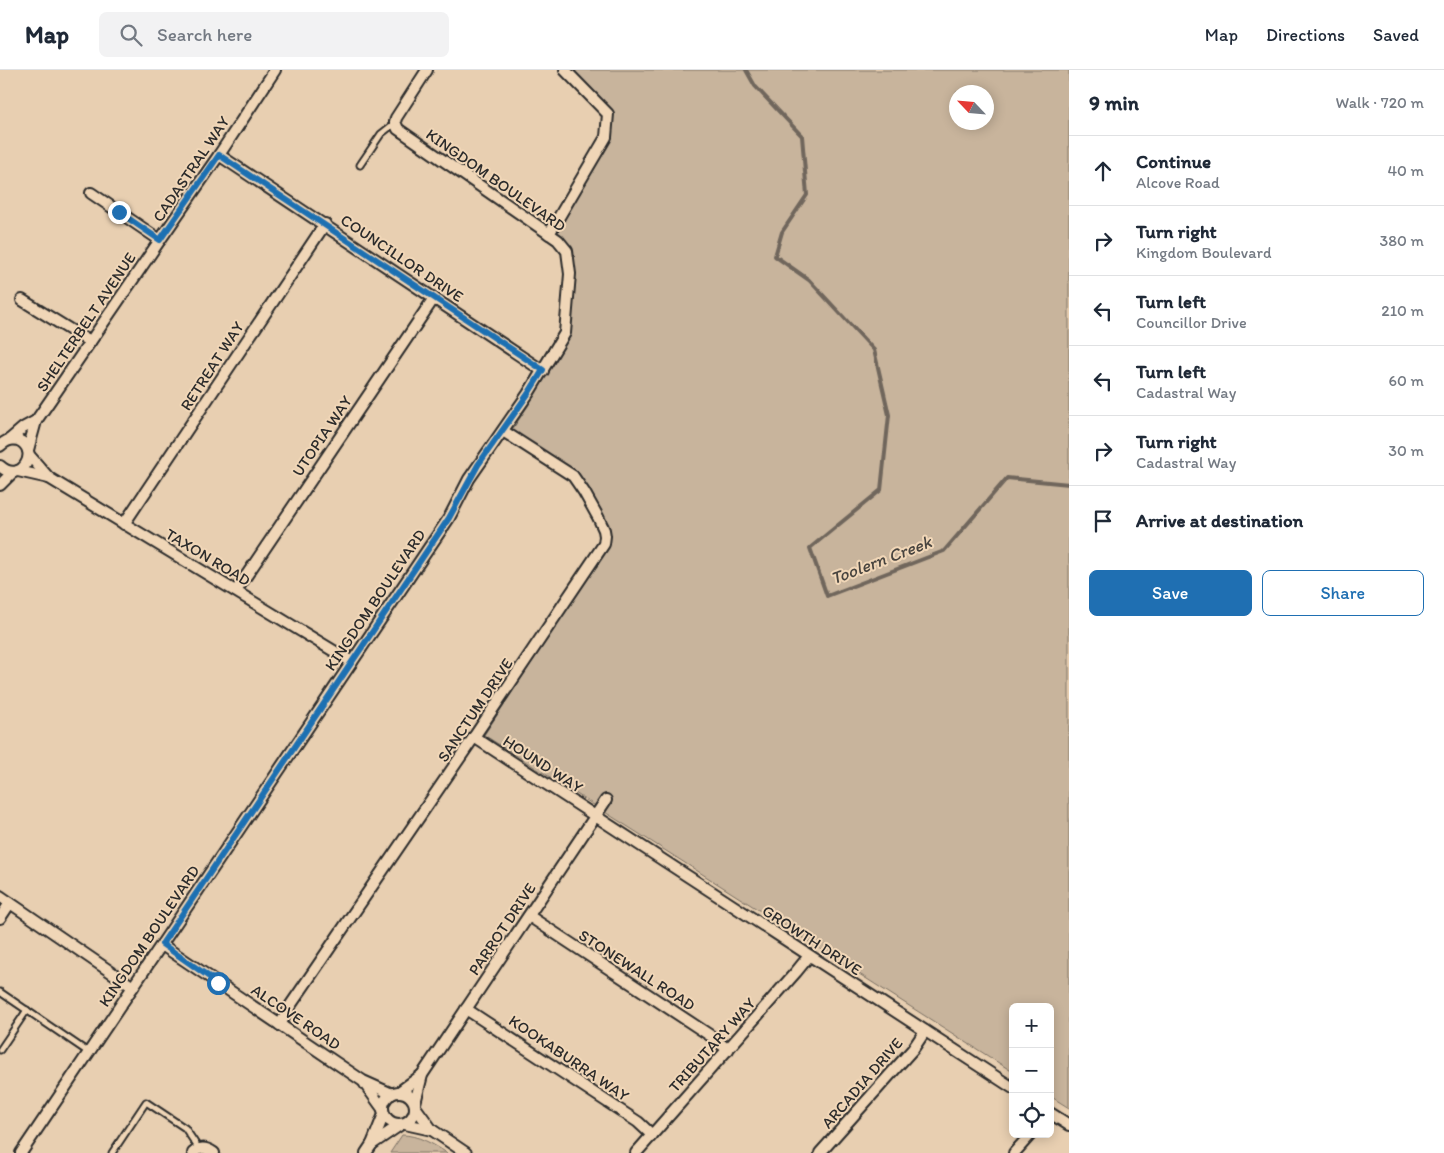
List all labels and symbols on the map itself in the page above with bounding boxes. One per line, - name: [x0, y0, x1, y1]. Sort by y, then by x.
- north arrow: [949, 85, 994, 130]
- street label: CADASTRAL WAY: [149, 112, 233, 226]
- street label: KINGDOM BOULEVARD: [422, 124, 570, 236]
- route end: [108, 201, 131, 224]
- street label: COUNCILLOR DRIVE: [337, 210, 467, 306]
- street label: SHELTERBELT AVENUE: [32, 249, 140, 395]
- street label: RETREAT WAY: [176, 318, 248, 414]
- street label: UTOPIA WAY: [288, 392, 356, 480]
- street label: TAXON ROAD: [162, 524, 254, 590]
- street label: KINGDOM BOULEVARD: [321, 525, 430, 674]
- water label: Toolern Creek: [827, 530, 936, 589]
- street label: SANCTUM DRIVE: [433, 654, 517, 765]
- street label: HOUND WAY: [500, 731, 586, 797]
- street label: KINGDOM BOULEVARD: [95, 861, 204, 1010]
- street label: PARROT DRIVE: [464, 879, 540, 979]
- street label: GROWTH DRIVE: [759, 901, 865, 979]
- street label: STONEWALL ROAD: [575, 925, 699, 1015]
- route start: [207, 972, 230, 995]
- street label: ALCOVE ROAD: [248, 980, 344, 1054]
- street label: TRIBUTARY WAY: [665, 994, 759, 1096]
- street label: KOOKABURRA WAY: [505, 1011, 633, 1105]
- street label: ARCADIA DRIVE: [818, 1034, 907, 1132]

